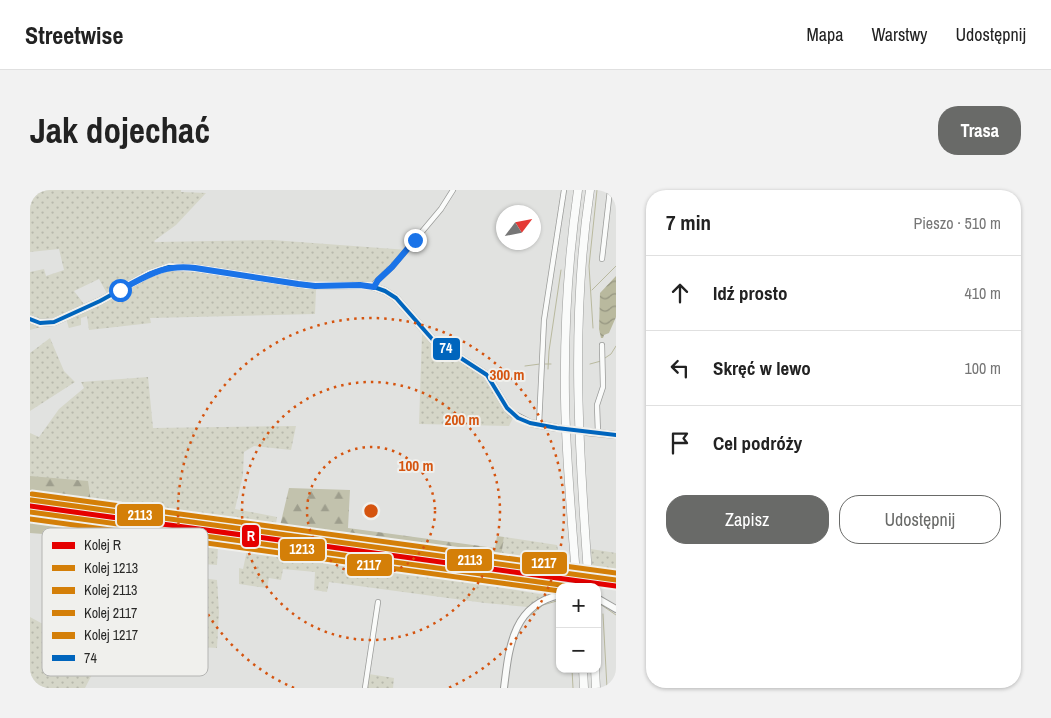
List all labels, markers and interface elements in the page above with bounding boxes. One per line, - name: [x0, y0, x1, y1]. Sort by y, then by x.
- text: Streetwise: [25, 19, 123, 51]
- text: Mapa: [806, 22, 843, 47]
- text: Warstwy: [871, 22, 927, 47]
- text: Udostępnij: [955, 22, 1026, 47]
- button: Trasa: [938, 106, 1021, 155]
- text: Jak dojechać: [30, 107, 210, 154]
- north arrow: [496, 205, 541, 250]
- text: 7 min: [666, 208, 711, 237]
- text: Pieszo · 510 m: [913, 212, 1001, 234]
- route end: [404, 229, 427, 252]
- route start: [109, 279, 132, 302]
- icon: ahead: [666, 279, 694, 307]
- text: Idź prosto: [713, 280, 787, 306]
- text: 410 m: [965, 282, 1001, 304]
- line badge: 74: [432, 337, 461, 361]
- text: 74: [440, 339, 453, 357]
- icon: left: [666, 354, 694, 382]
- text: Skręć w lewo: [713, 355, 811, 381]
- text: 100 m: [965, 357, 1001, 379]
- text: 300 m: [490, 364, 524, 385]
- text: 200 m: [445, 409, 479, 430]
- icon: arrive: [666, 429, 694, 457]
- text: Cel podróży: [713, 430, 802, 456]
- text: 100 m: [399, 455, 433, 476]
- button: Zapisz: [666, 495, 829, 544]
- button: Udostępnij: [839, 495, 1001, 544]
- centre of rings: [362, 502, 380, 520]
- line badge: 2113: [116, 503, 164, 527]
- text: 2113: [128, 506, 152, 524]
- line badge: R: [241, 524, 260, 548]
- text: R: [247, 527, 256, 545]
- legend: [42, 528, 208, 676]
- text: Kolej R: [84, 536, 121, 554]
- line badge: 1213: [279, 538, 326, 562]
- text: 1213: [289, 540, 315, 558]
- line badge: 2113: [446, 548, 493, 572]
- text: 2113: [458, 551, 482, 569]
- line badge: 1217: [521, 551, 568, 575]
- line badge: 2117: [346, 553, 393, 577]
- text: 1217: [531, 554, 557, 572]
- text: 2117: [357, 556, 382, 574]
- text: Kolej 1213: [84, 559, 138, 577]
- text: Kolej 2113: [84, 581, 137, 599]
- map controls: [556, 583, 601, 673]
- button: +: [556, 583, 601, 628]
- text: Kolej 2117: [84, 604, 137, 622]
- text: Kolej 1217: [84, 626, 138, 644]
- button: −: [556, 628, 601, 673]
- text: 74: [84, 649, 97, 667]

